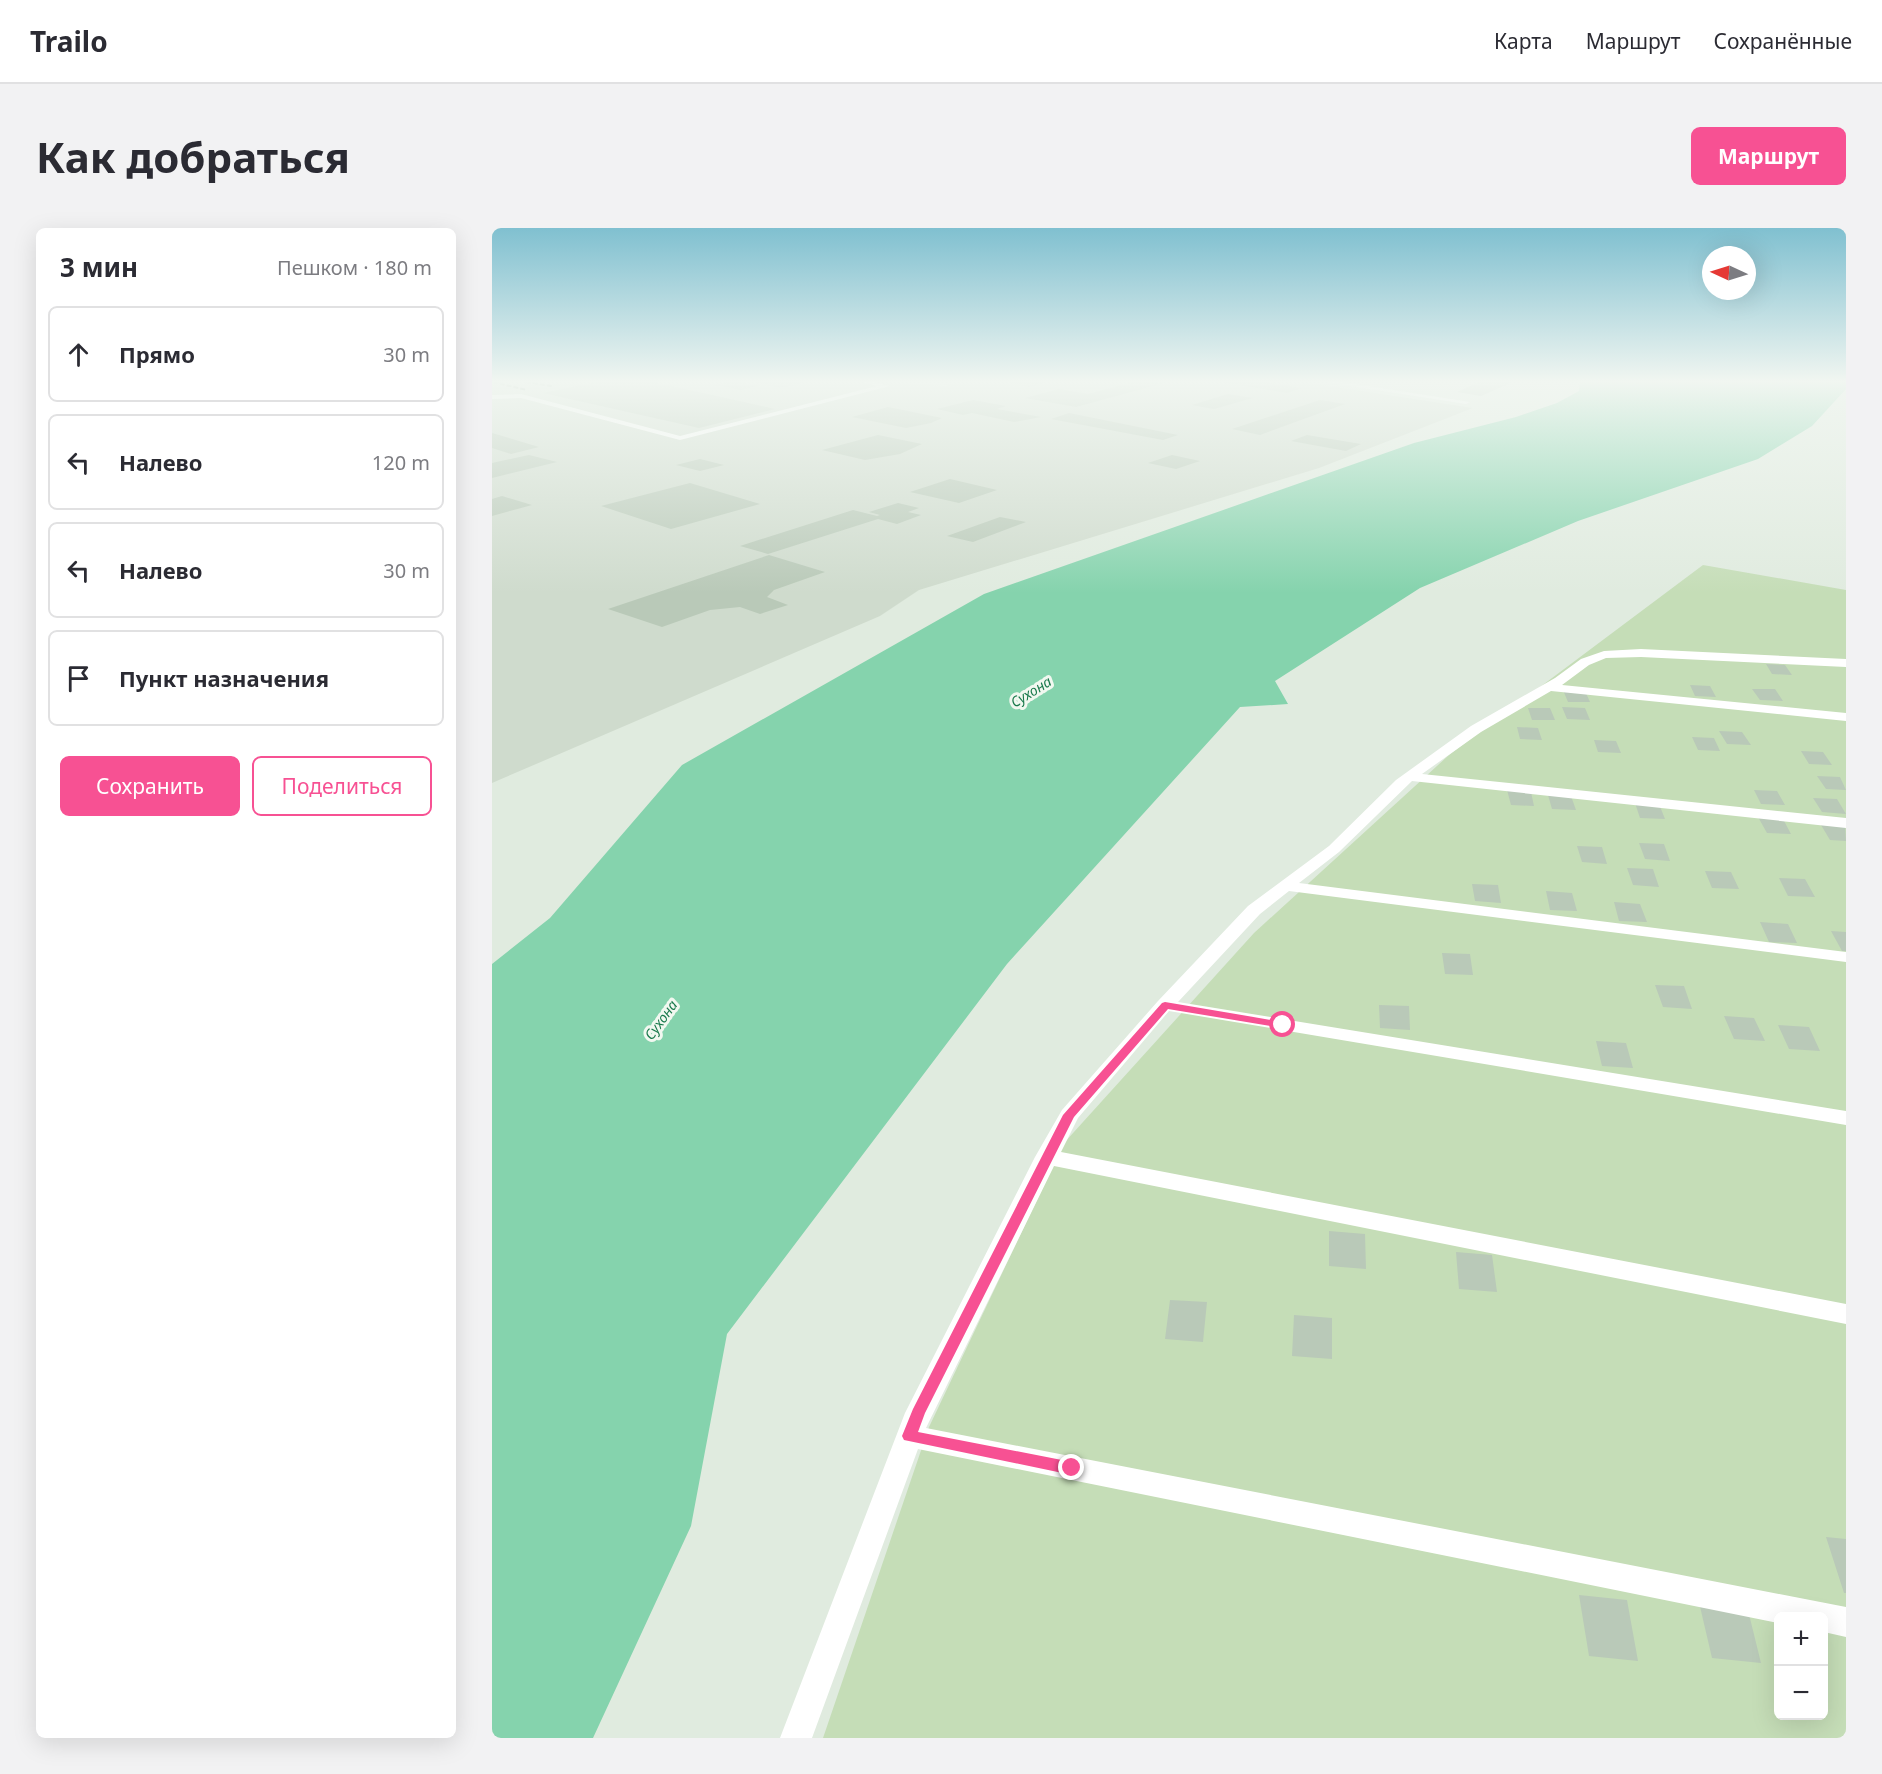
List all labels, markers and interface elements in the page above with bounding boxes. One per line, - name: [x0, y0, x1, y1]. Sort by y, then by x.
- text: Trailo: [30, 22, 108, 60]
- text: Карта: [1494, 27, 1553, 55]
- text: Маршрут: [1586, 27, 1681, 55]
- text: Сохранённые: [1714, 27, 1852, 55]
- button: Маршрут: [1691, 127, 1846, 185]
- text: Как добраться: [36, 128, 350, 185]
- north arrow: [1702, 246, 1756, 300]
- text: 3 мин: [60, 249, 138, 285]
- text: Пешком · 180 m: [277, 254, 432, 281]
- icon: ahead: [62, 338, 95, 371]
- text: Прямо: [119, 339, 195, 369]
- text: 30 m: [383, 341, 430, 368]
- icon: left: [62, 446, 95, 479]
- text: Налево: [119, 447, 202, 477]
- text: 120 m: [372, 449, 430, 476]
- icon: left: [62, 554, 95, 587]
- text: Налево: [119, 555, 202, 585]
- text: 30 m: [383, 557, 430, 584]
- icon: arrive: [62, 662, 95, 695]
- text: Пункт назначения: [119, 663, 329, 693]
- water label: Сухона: [1007, 672, 1055, 712]
- button: Сохранить: [60, 756, 240, 816]
- button: Поделиться: [252, 756, 432, 816]
- water label: Сухона: [640, 996, 682, 1043]
- route start: [1269, 1011, 1295, 1037]
- route end: [1058, 1454, 1084, 1480]
- map controls: [1774, 1612, 1828, 1720]
- button: +: [1774, 1612, 1828, 1666]
- button: −: [1774, 1666, 1828, 1720]

